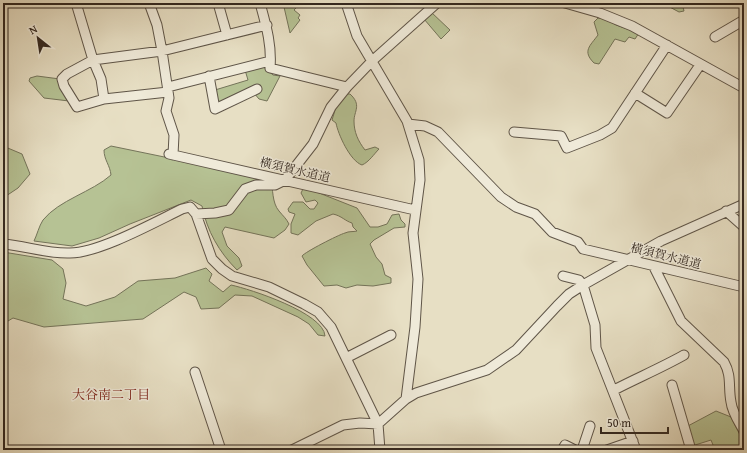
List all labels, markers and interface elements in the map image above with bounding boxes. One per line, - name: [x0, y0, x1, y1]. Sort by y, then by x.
- north arrow: [18, 18, 58, 58]
- text: N: [26, 20, 41, 38]
- street label: 横須賀水道道: [258, 153, 332, 186]
- street label: 横須賀水道道: [629, 239, 703, 272]
- district label: 大谷南二丁目: [72, 385, 150, 404]
- scale bar: [601, 409, 668, 435]
- text: 50 m: [607, 414, 631, 431]

